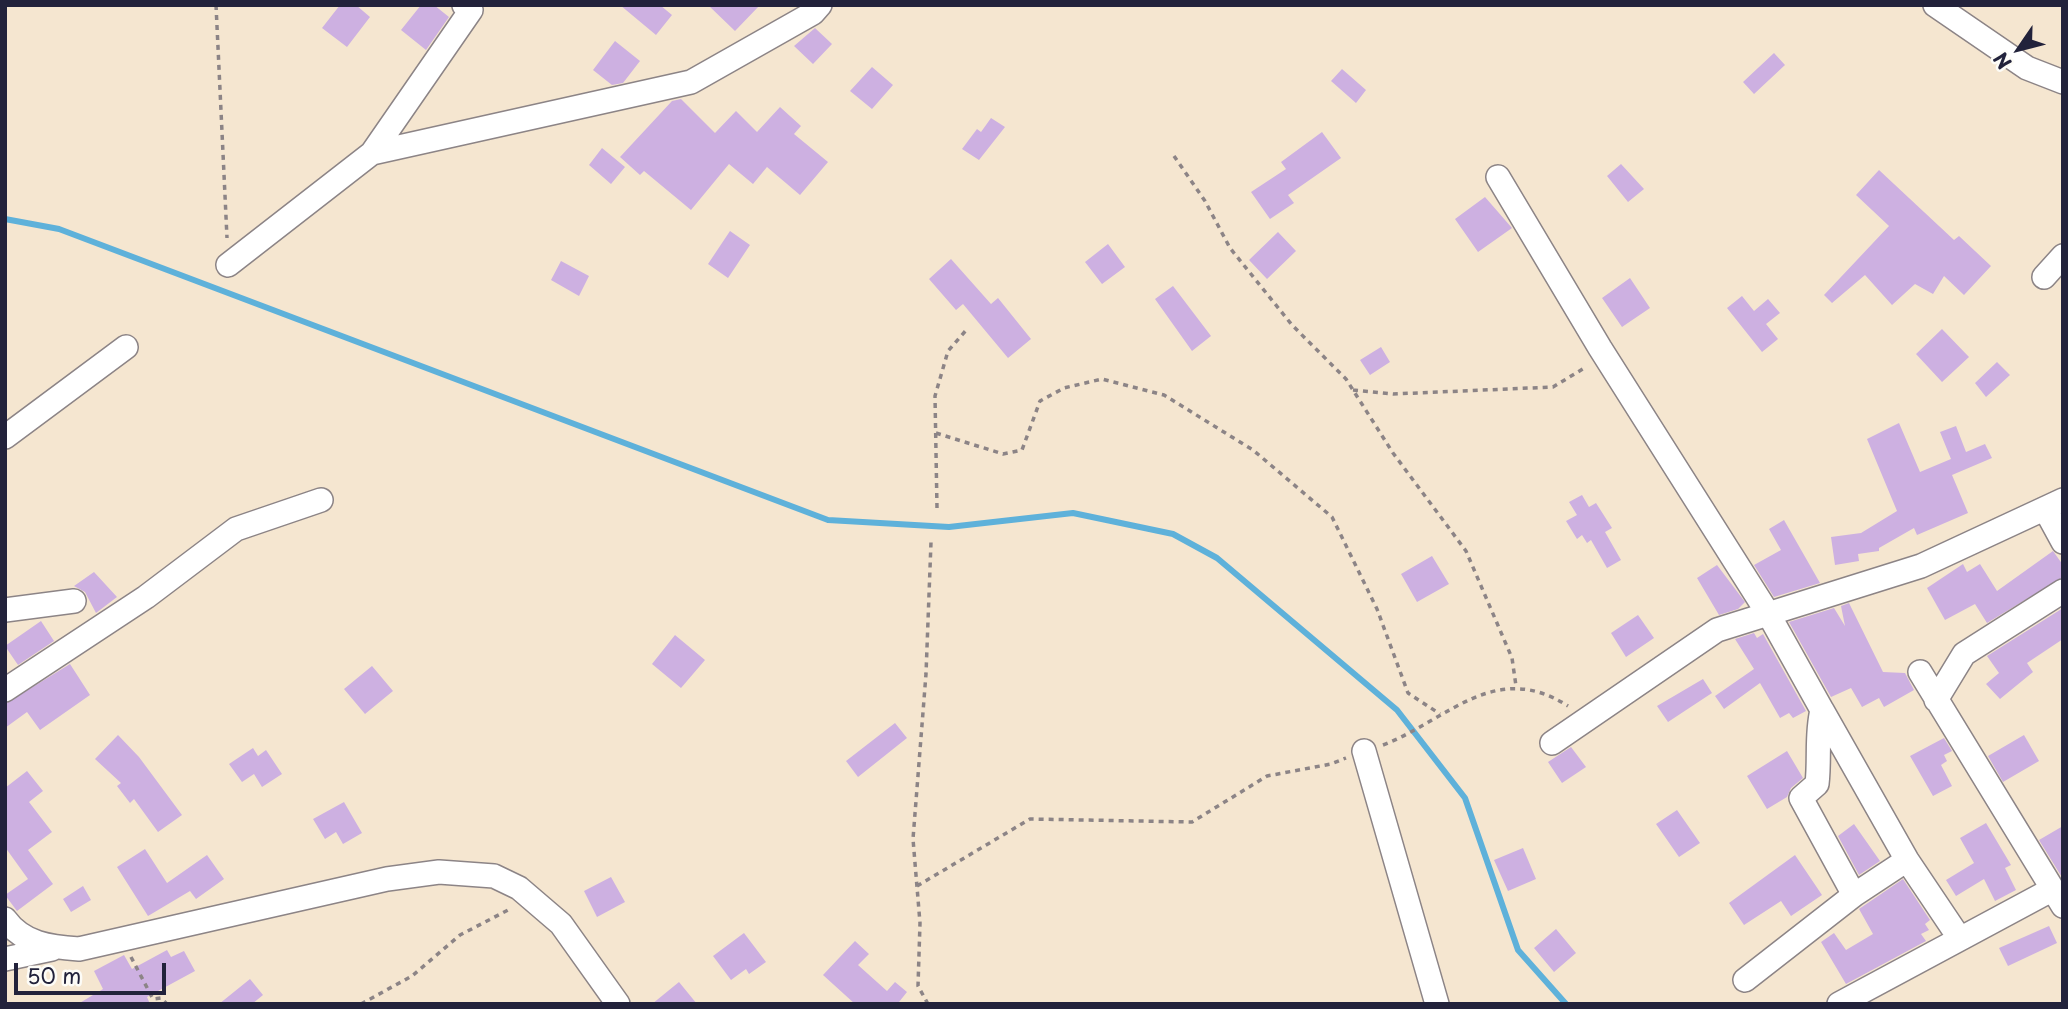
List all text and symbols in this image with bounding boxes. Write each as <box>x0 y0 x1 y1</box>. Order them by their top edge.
north arrow <box>1984 14 2054 84</box>
text: N <box>1986 47 2018 75</box>
scale bar <box>18 950 170 994</box>
text: 50 m <box>27 959 81 991</box>

